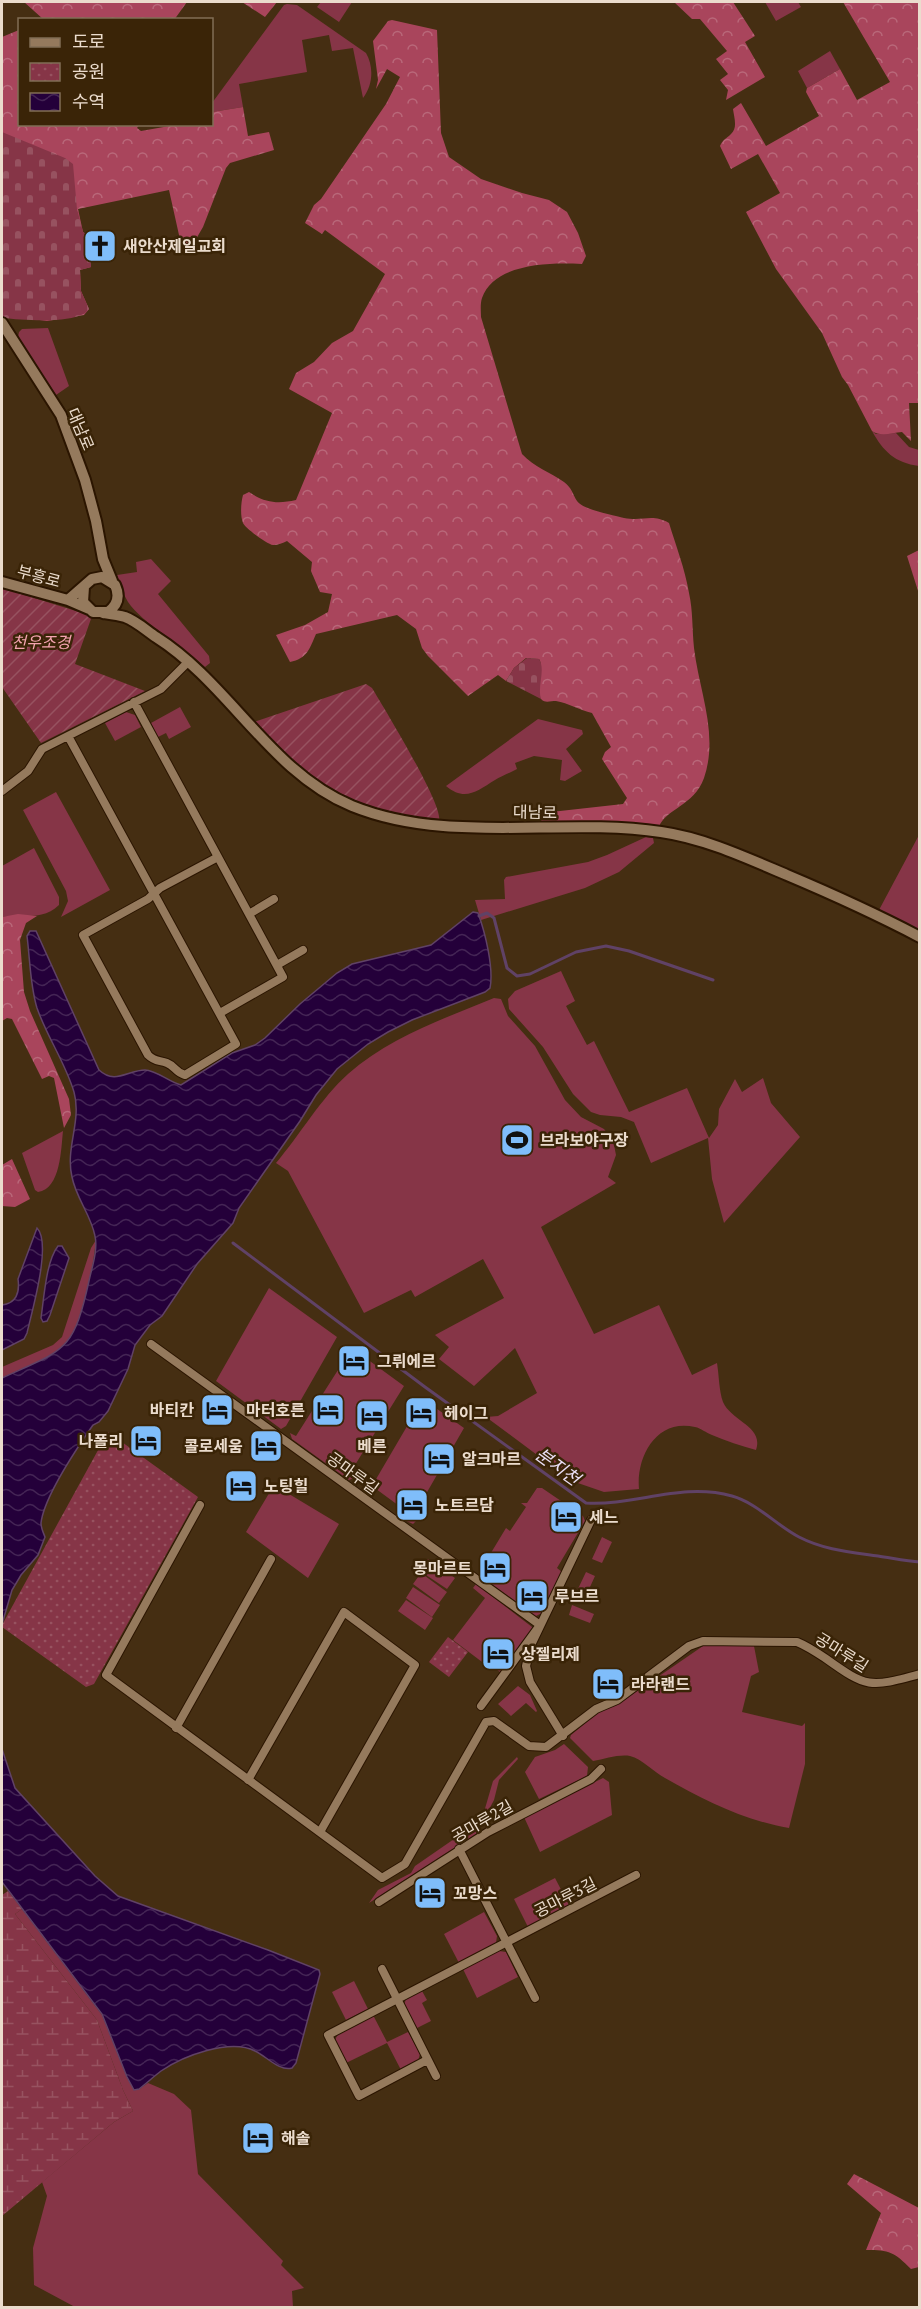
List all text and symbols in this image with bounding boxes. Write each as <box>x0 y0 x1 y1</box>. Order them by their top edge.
legend <box>18 18 213 126</box>
text: 도로 <box>72 29 105 53</box>
text: 공원 <box>72 59 105 83</box>
text: 수역 <box>72 89 105 113</box>
church icon: 새안산제일교회 <box>82 228 118 264</box>
place label: 새안산제일교회 <box>123 235 226 257</box>
street label: 대남로 <box>62 404 100 454</box>
street label: 부흥로 <box>15 560 63 592</box>
park label: 천우조경 <box>12 631 73 653</box>
street label: 대남로 <box>513 801 558 823</box>
sports icon: 브라보야구장 <box>499 1122 535 1158</box>
place label: 브라보야구장 <box>540 1129 629 1151</box>
hotel icon: 그뤼에르 <box>336 1343 372 1379</box>
place label: 그뤼에르 <box>377 1350 436 1372</box>
hotel icon: 바티칸 <box>199 1392 235 1428</box>
hotel icon: 마터호른 <box>310 1392 346 1428</box>
hotel icon: 헤이그 <box>403 1395 439 1431</box>
hotel icon: 베른 <box>354 1398 390 1434</box>
place label: 바티칸 <box>150 1399 194 1421</box>
place label: 마터호른 <box>246 1399 305 1421</box>
place label: 헤이그 <box>444 1402 488 1424</box>
hotel icon: 나폴리 <box>128 1423 164 1459</box>
hotel icon: 콜로세움 <box>248 1428 284 1464</box>
place label: 나폴리 <box>79 1430 123 1452</box>
place label: 콜로세움 <box>184 1435 243 1457</box>
place label: 베른 <box>357 1435 387 1457</box>
hotel icon: 알크마르 <box>421 1441 457 1477</box>
water label: 분지천 <box>531 1442 587 1492</box>
street label: 공마루길 <box>323 1447 383 1499</box>
place label: 알크마르 <box>462 1448 521 1470</box>
hotel icon: 노팅힐 <box>223 1468 259 1504</box>
place label: 노팅힐 <box>264 1475 308 1497</box>
hotel icon: 노트르담 <box>394 1487 430 1523</box>
place label: 노트르담 <box>435 1494 494 1516</box>
hotel icon: 세느 <box>548 1499 584 1535</box>
place label: 세느 <box>589 1506 619 1528</box>
hotel icon: 몽마르트 <box>477 1550 513 1586</box>
place label: 몽마르트 <box>413 1557 472 1579</box>
hotel icon: 루브르 <box>514 1578 550 1614</box>
place label: 루브르 <box>555 1585 599 1607</box>
street label: 공마루길 <box>811 1627 873 1677</box>
hotel icon: 상젤리제 <box>480 1636 516 1672</box>
place label: 상젤리제 <box>521 1643 580 1665</box>
hotel icon: 라라랜드 <box>590 1666 626 1702</box>
place label: 라라랜드 <box>631 1673 690 1695</box>
street label: 공마루2길 <box>447 1795 517 1847</box>
street label: 공마루3길 <box>530 1872 600 1922</box>
hotel icon: 꼬망스 <box>412 1875 448 1911</box>
place label: 꼬망스 <box>453 1882 497 1904</box>
hotel icon: 해솔 <box>240 2120 276 2156</box>
place label: 해솔 <box>281 2127 310 2149</box>

